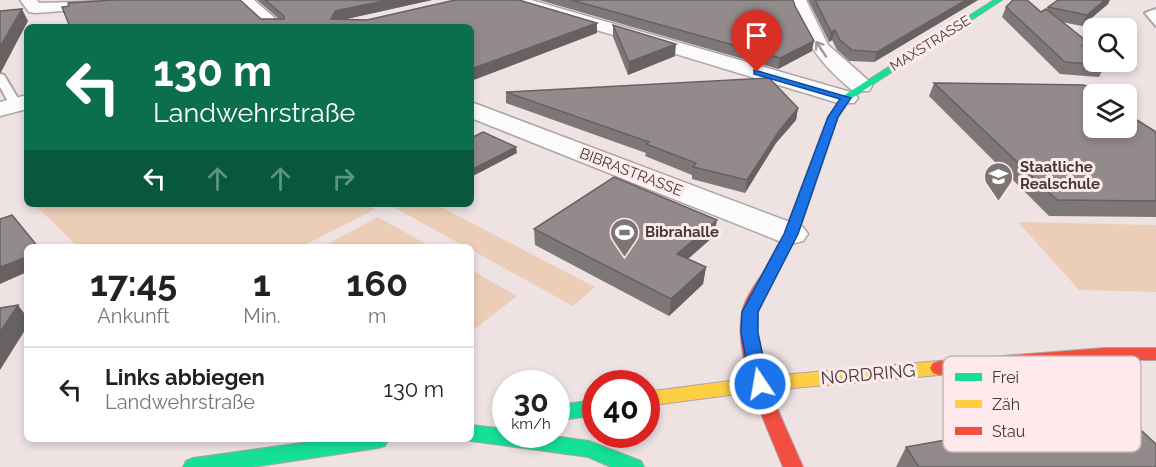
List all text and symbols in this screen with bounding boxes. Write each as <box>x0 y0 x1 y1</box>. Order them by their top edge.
pin <box>731 10 782 72</box>
street label: MAXSTRASSE <box>887 12 973 74</box>
map controls <box>1083 18 1137 138</box>
button: search <box>1083 18 1137 72</box>
icon: arrive <box>740 19 773 52</box>
one-way arrow <box>815 42 827 58</box>
text: 130 m <box>153 47 272 96</box>
icon: left <box>54 48 132 126</box>
button: layers <box>1083 84 1137 138</box>
text: Landwehrstraße <box>153 97 355 128</box>
street label: BIBRASTRASSE <box>577 144 685 200</box>
place label: Staatliche Realschule <box>1020 158 1100 193</box>
school or university icon: Staatliche Realschule <box>983 160 1015 202</box>
icon: left <box>138 162 171 195</box>
icon: ahead <box>201 162 234 195</box>
icon: ahead <box>264 162 297 195</box>
icon: right <box>327 162 360 195</box>
sports icon: Bibrahalle <box>608 216 640 258</box>
place label: Bibrahalle <box>645 223 719 241</box>
text: 17:45 <box>90 262 177 304</box>
text: 1 <box>253 262 271 304</box>
text: 160 <box>346 262 408 304</box>
text: Ankunft <box>97 304 170 328</box>
text: Min. <box>243 304 280 328</box>
text: m <box>368 304 386 328</box>
position arrow <box>728 352 792 416</box>
legend <box>943 356 1141 452</box>
street label: NORDRING <box>820 359 916 389</box>
text: Links abbiegen <box>105 364 265 390</box>
text: Frei <box>992 368 1019 387</box>
speed limit sign: 40 <box>582 370 660 448</box>
icon: left <box>54 373 87 406</box>
text: 130 m <box>384 376 444 402</box>
text: 30 <box>513 384 549 419</box>
text: Landwehrstraße <box>105 390 255 414</box>
text: Zäh <box>992 395 1020 414</box>
text: km/h <box>511 415 551 433</box>
text: Stau <box>992 422 1025 441</box>

